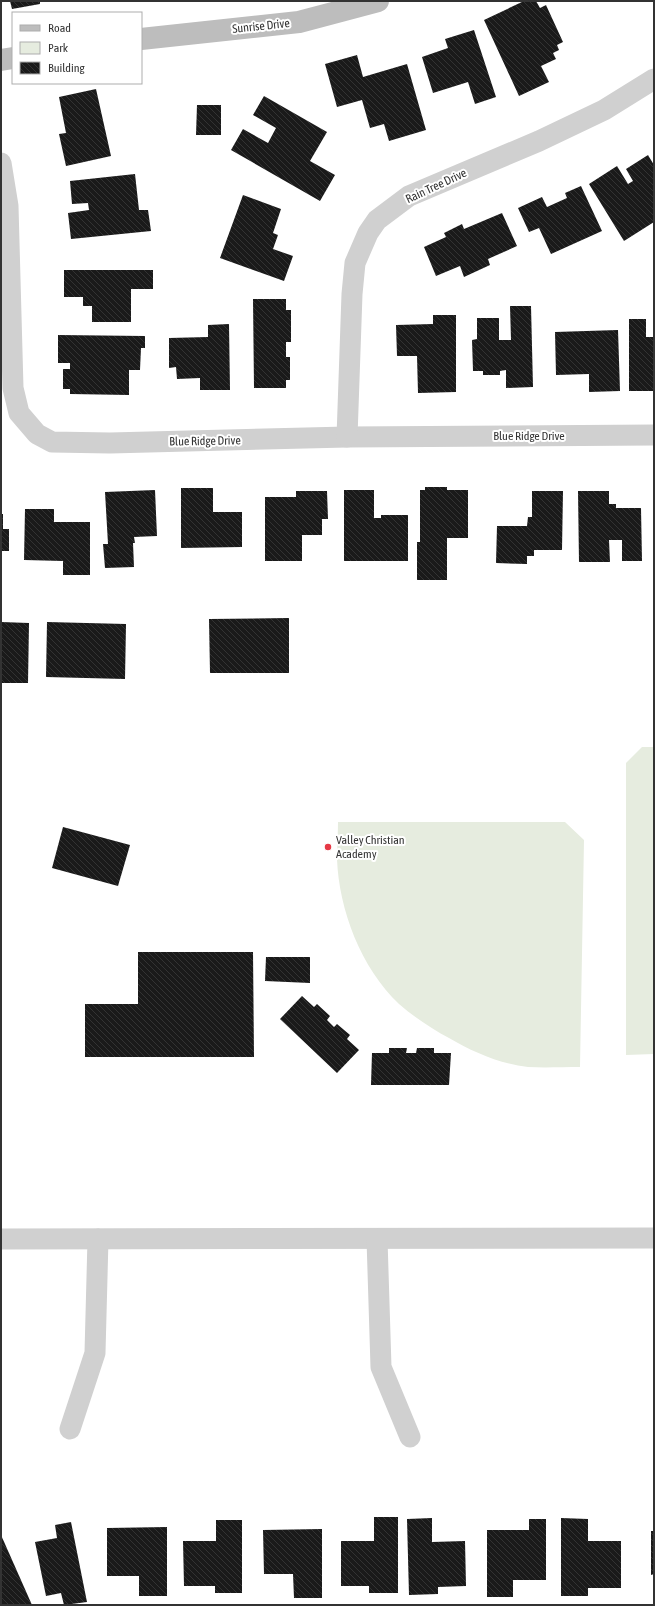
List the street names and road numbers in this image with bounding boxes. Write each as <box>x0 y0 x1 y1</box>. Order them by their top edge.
street label: Sunrise Drive <box>232 16 290 36</box>
street label: Rain Tree Drive <box>403 166 469 206</box>
street label: Blue Ridge Drive <box>493 429 565 443</box>
street label: Blue Ridge Drive <box>169 433 241 449</box>

